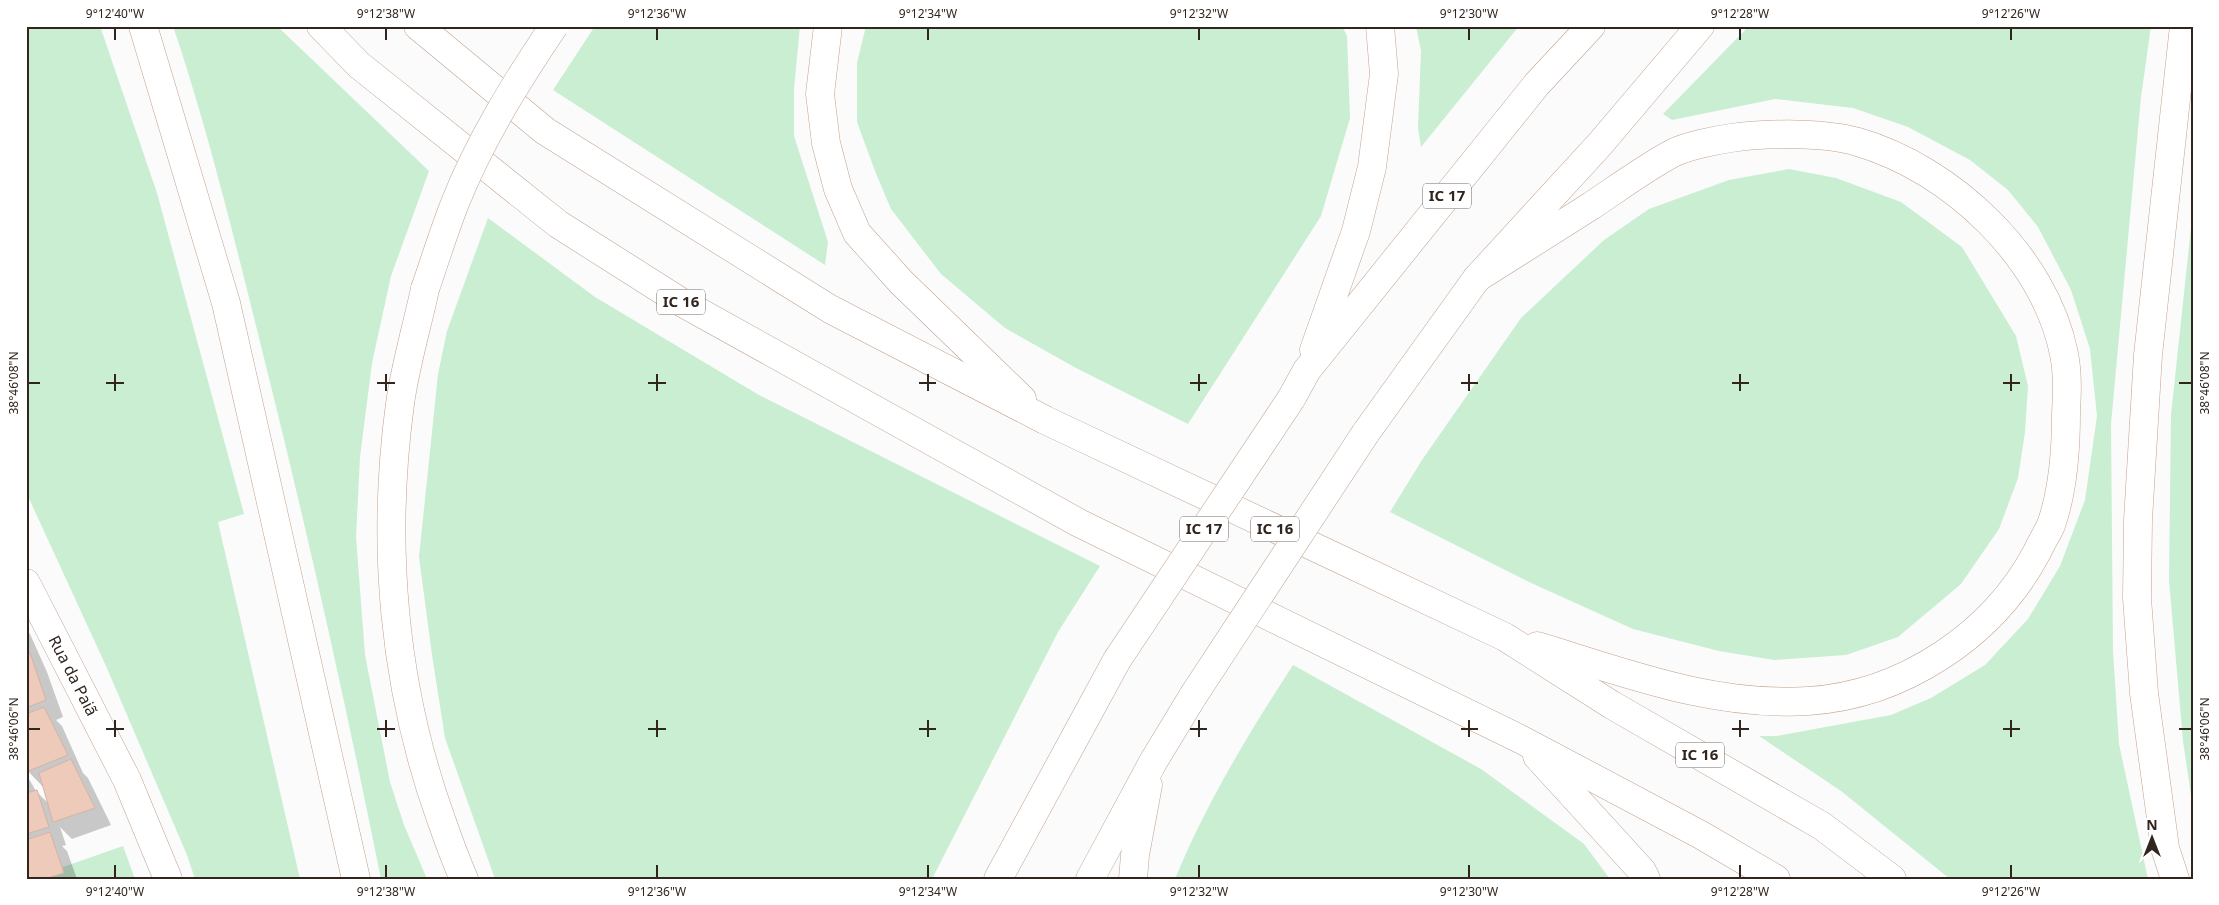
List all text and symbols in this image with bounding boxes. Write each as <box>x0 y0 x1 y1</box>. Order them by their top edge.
text: 9°12'40"W <box>86 5 144 22</box>
text: 9°12'38"W <box>357 5 415 22</box>
text: 9°12'36"W <box>628 5 686 22</box>
text: 9°12'34"W <box>899 5 957 22</box>
text: 9°12'32"W <box>1170 5 1228 22</box>
text: 9°12'30"W <box>1440 5 1498 22</box>
text: 9°12'28"W <box>1711 5 1769 22</box>
text: 9°12'26"W <box>1982 5 2040 22</box>
road number: IC 17 <box>1423 184 1471 208</box>
road number: IC 16 <box>657 290 705 314</box>
text: 38°46'08"N <box>5 351 22 415</box>
text: 38°46'08"N <box>2196 351 2213 415</box>
road number: IC 17 <box>1180 516 1228 542</box>
road number: IC 16 <box>1251 516 1299 542</box>
street label: Rua da Paiã <box>44 631 103 720</box>
text: 38°46'06"N <box>5 697 22 761</box>
text: 38°46'06"N <box>2196 697 2213 761</box>
road number: IC 16 <box>1676 742 1724 768</box>
north arrow <box>2126 812 2176 862</box>
text: N <box>2146 815 2158 834</box>
text: 9°12'40"W <box>86 883 144 900</box>
text: 9°12'38"W <box>357 883 415 900</box>
text: 9°12'36"W <box>628 883 686 900</box>
text: 9°12'34"W <box>899 883 957 900</box>
text: 9°12'32"W <box>1170 883 1228 900</box>
text: 9°12'30"W <box>1440 883 1498 900</box>
text: 9°12'28"W <box>1711 883 1769 900</box>
text: 9°12'26"W <box>1982 883 2040 900</box>

